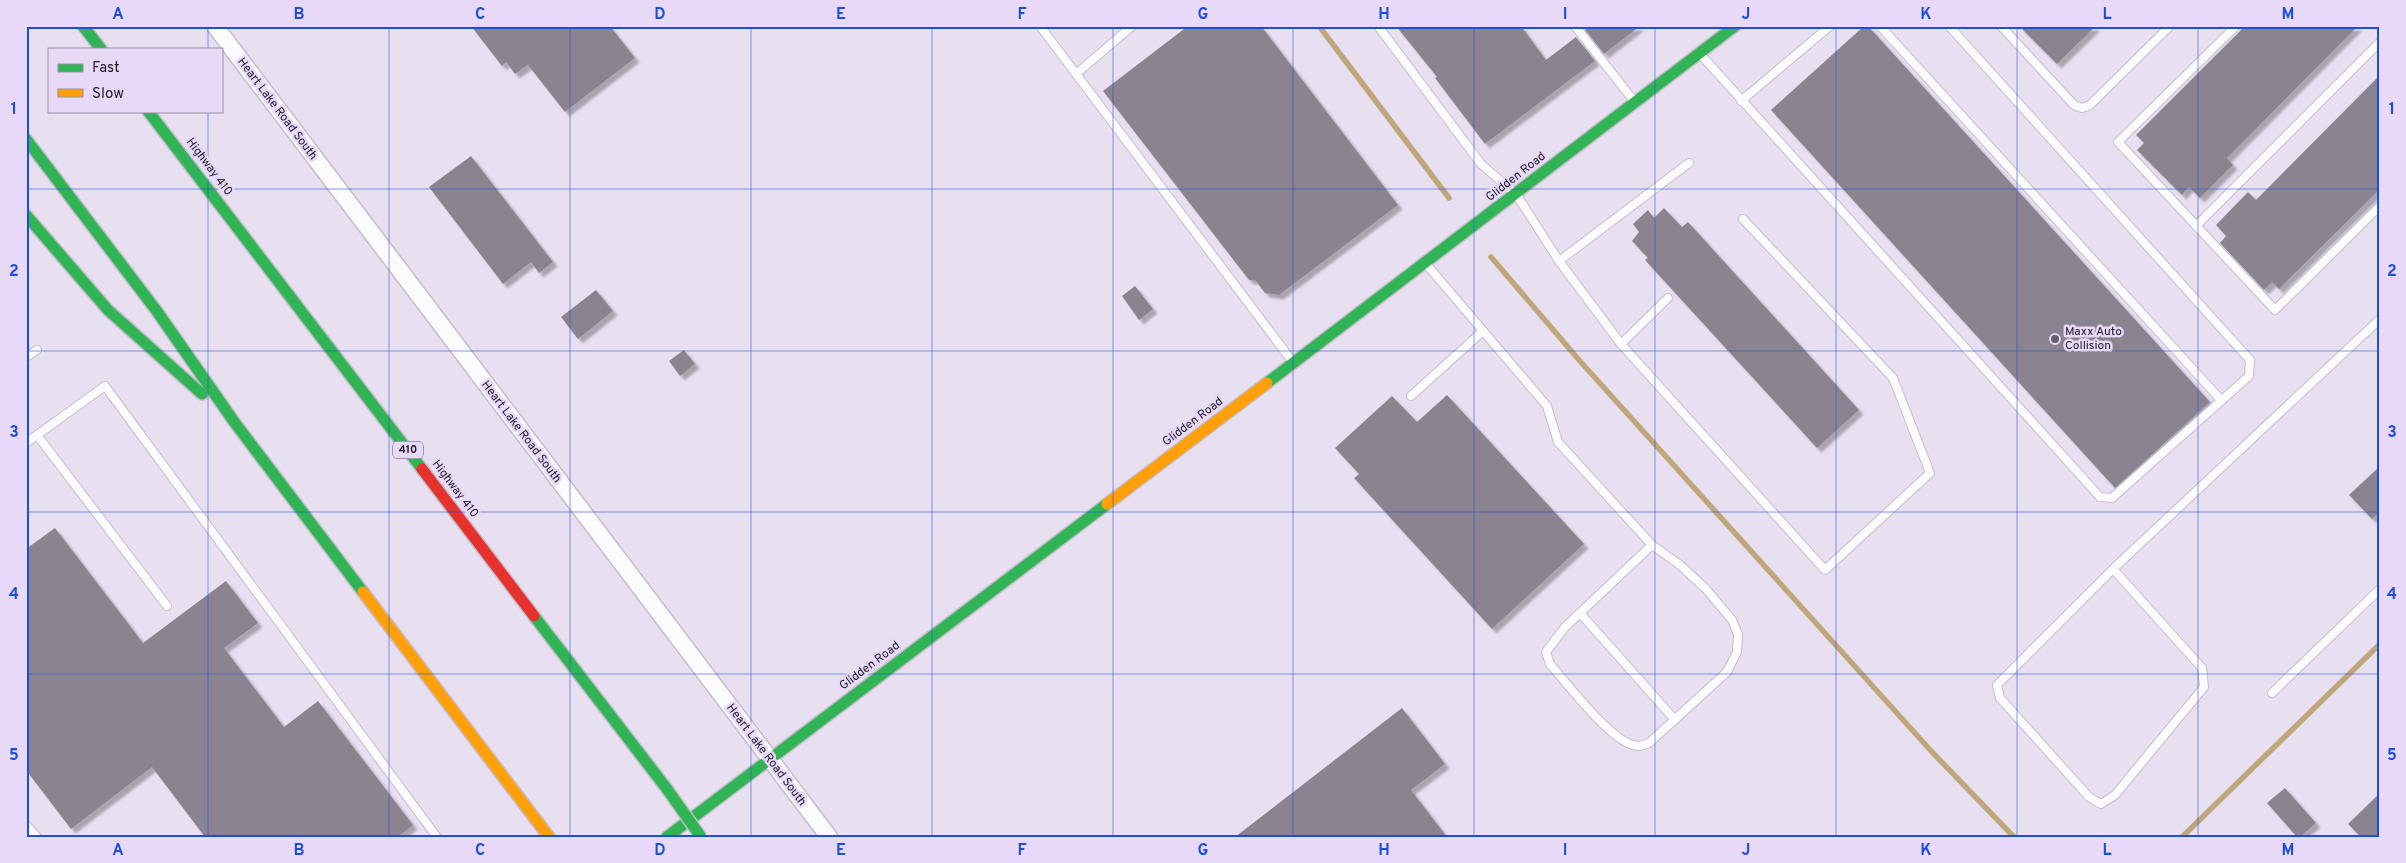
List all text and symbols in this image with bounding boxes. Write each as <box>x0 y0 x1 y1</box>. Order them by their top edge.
text: A <box>112 5 124 25</box>
text: B <box>293 5 305 25</box>
text: C <box>475 5 485 25</box>
text: D <box>654 5 666 25</box>
text: E <box>836 5 846 25</box>
text: F <box>1017 5 1027 25</box>
text: G <box>1198 5 1208 25</box>
text: H <box>1378 5 1390 25</box>
text: I <box>1563 5 1567 25</box>
text: J <box>1742 5 1750 25</box>
text: K <box>1920 5 1932 25</box>
text: L <box>2102 5 2112 25</box>
text: M <box>2282 5 2294 25</box>
legend <box>48 48 222 112</box>
street label: Heart Lake Road South <box>233 55 321 163</box>
text: Fast <box>92 59 120 78</box>
text: Slow <box>92 85 124 104</box>
text: 1 <box>11 100 17 120</box>
text: 1 <box>2389 100 2395 120</box>
street label: Highway 410 <box>182 135 236 199</box>
street label: Glidden Road <box>1483 149 1549 205</box>
text: 2 <box>9 262 19 282</box>
text: 2 <box>2387 262 2397 282</box>
place label: Maxx Auto Collision <box>2065 324 2122 354</box>
marker: Maxx Auto Collision <box>2049 333 2061 345</box>
street label: Heart Lake Road South <box>477 378 565 486</box>
street label: Glidden Road <box>1159 394 1227 450</box>
text: 3 <box>9 423 19 443</box>
text: 3 <box>2387 423 2397 443</box>
road number: 410 <box>393 442 423 458</box>
street label: Highway 410 <box>428 457 482 521</box>
text: 4 <box>9 585 19 605</box>
text: 4 <box>2387 585 2397 605</box>
street label: Glidden Road <box>836 638 904 694</box>
street label: Heart Lake Road South <box>722 701 810 809</box>
text: 5 <box>9 746 19 766</box>
text: 5 <box>2387 746 2397 766</box>
text: A <box>112 841 124 861</box>
text: B <box>293 841 305 861</box>
text: C <box>475 841 485 861</box>
text: D <box>654 841 666 861</box>
text: E <box>836 841 846 861</box>
text: F <box>1017 841 1027 861</box>
text: G <box>1198 841 1208 861</box>
text: H <box>1378 841 1390 861</box>
text: I <box>1563 841 1567 861</box>
text: J <box>1742 841 1750 861</box>
text: K <box>1920 841 1932 861</box>
text: L <box>2102 841 2112 861</box>
text: M <box>2282 841 2294 861</box>

